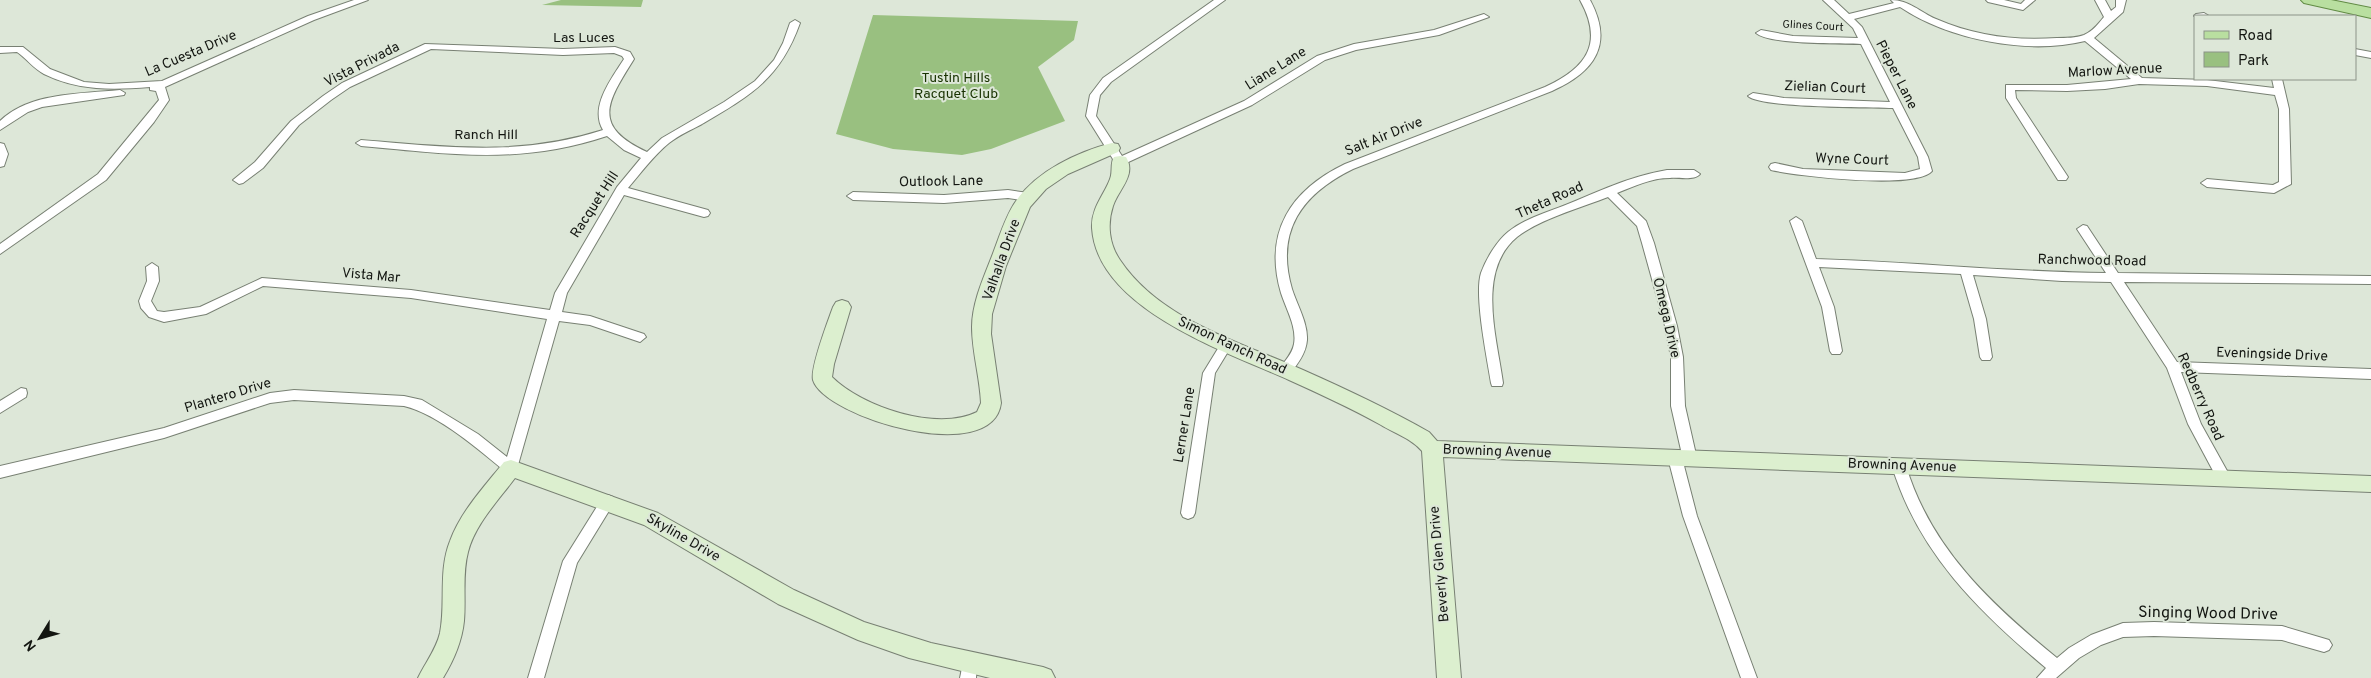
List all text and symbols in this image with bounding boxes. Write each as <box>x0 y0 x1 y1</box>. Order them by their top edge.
legend <box>2194 15 2356 80</box>
street label: Glines Court <box>1782 17 1844 35</box>
street label: La Cuesta Drive <box>143 27 239 81</box>
text: Road <box>2238 27 2273 46</box>
street label: Las Luces <box>553 30 615 47</box>
street label: Pieper Lane <box>1871 37 1921 113</box>
street label: Vista Privada <box>321 39 403 91</box>
street label: Liane Lane <box>1242 44 1310 94</box>
text: Park <box>2238 52 2269 71</box>
street label: Marlow Avenue <box>2067 60 2163 82</box>
park label: Tustin Hills Racquet Club <box>914 70 998 103</box>
street label: Zielian Court <box>1784 78 1866 98</box>
street label: Salt Air Drive <box>1343 114 1425 160</box>
street label: Ranch Hill <box>454 127 518 144</box>
street label: Wyne Court <box>1815 150 1889 170</box>
street label: Racquet Hill <box>567 168 623 242</box>
street label: Outlook Lane <box>899 173 983 191</box>
street label: Theta Road <box>1514 179 1586 223</box>
street label: Valhalla Drive <box>979 217 1025 303</box>
street label: Ranchwood Road <box>2037 252 2147 270</box>
street label: Vista Mar <box>341 265 402 287</box>
street label: Omega Drive <box>1649 276 1683 360</box>
street label: Simon Ranch Road <box>1175 313 1289 379</box>
street label: Eveningside Drive <box>2216 345 2328 365</box>
street label: Redberry Road <box>2173 350 2227 444</box>
street label: Plantero Drive <box>183 375 273 417</box>
street label: Lerner Lane <box>1171 386 1199 464</box>
street label: Browning Avenue <box>1442 442 1552 462</box>
street label: Browning Avenue <box>1847 456 1957 476</box>
street label: Beverly Glen Drive <box>1426 505 1454 623</box>
street label: Skyline Drive <box>643 510 723 566</box>
street label: Singing Wood Drive <box>2138 603 2278 625</box>
north arrow <box>15 613 65 663</box>
text: N <box>21 636 41 654</box>

